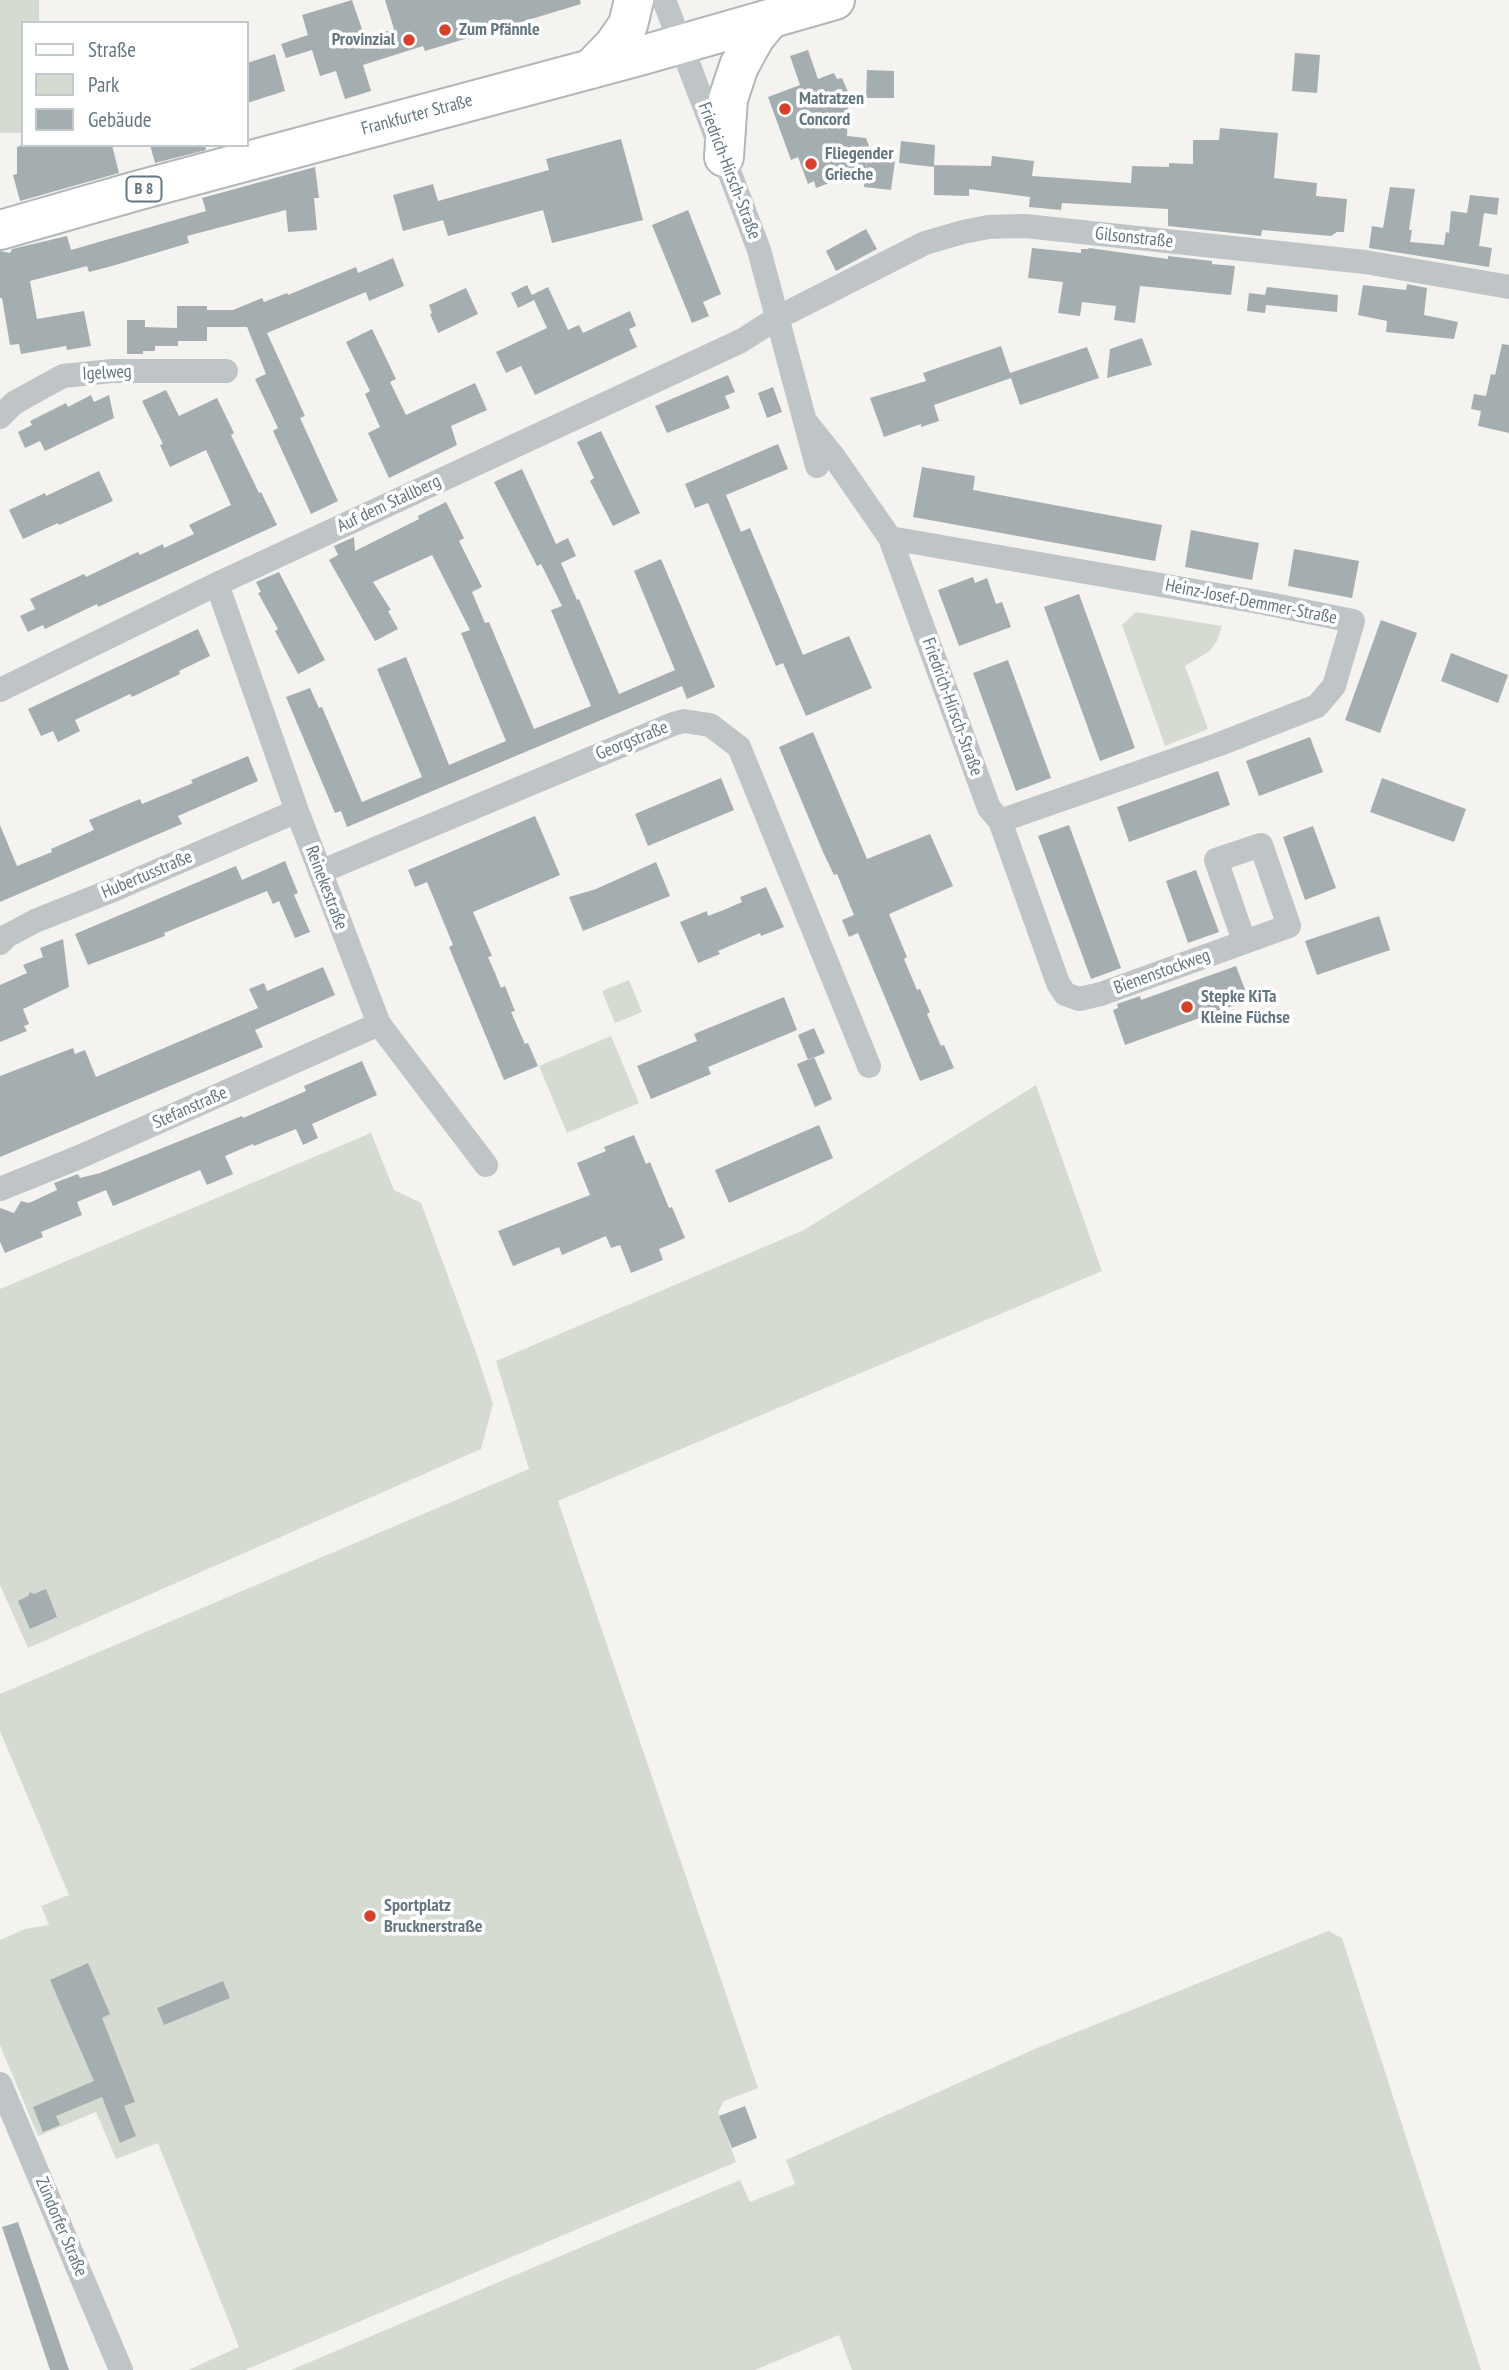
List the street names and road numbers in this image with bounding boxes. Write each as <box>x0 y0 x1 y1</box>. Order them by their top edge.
street label: Frankfurter Straße <box>359 90 475 140</box>
street label: Friedrich-Hirsch-Straße <box>693 99 765 243</box>
road number: B 8 <box>127 176 162 202</box>
street label: Gilsonstraße <box>1094 223 1174 253</box>
street label: Igelweg <box>82 361 132 385</box>
street label: Auf dem Stallberg <box>334 471 444 537</box>
street label: Heinz-Josef-Demmer-Straße <box>1163 575 1339 629</box>
street label: Friedrich-Hirsch-Straße <box>917 635 987 779</box>
street label: Georgstraße <box>593 717 671 765</box>
street label: Reinekestraße <box>300 843 352 933</box>
street label: Hubertusstraße <box>98 846 196 904</box>
street label: Bienenstockweg <box>1111 945 1213 999</box>
street label: Stefanstraße <box>149 1082 231 1134</box>
street label: Zündorfer Straße <box>30 2174 92 2280</box>

